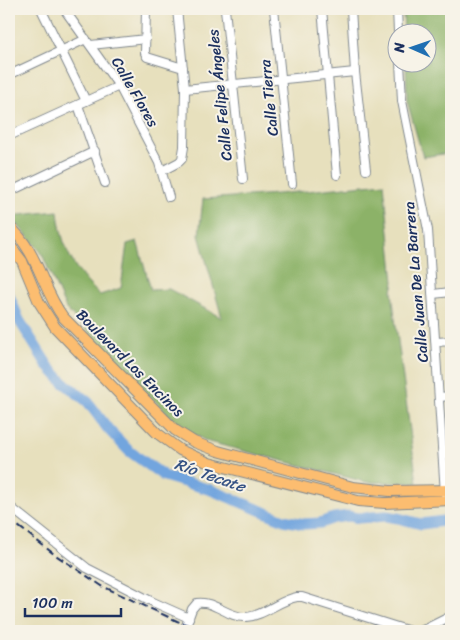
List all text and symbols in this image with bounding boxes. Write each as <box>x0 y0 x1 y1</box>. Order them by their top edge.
north arrow <box>388 22 438 72</box>
street label: Calle Felipe Ángeles <box>200 28 240 162</box>
text: N <box>387 42 412 54</box>
street label: Calle Flores <box>104 52 166 132</box>
street label: Calle Tierra <box>252 58 286 138</box>
street label: Calle Juan De La Barrera <box>396 200 436 364</box>
street label: Boulevard Los Encinos <box>70 303 191 424</box>
water label: Río Tecate <box>171 449 251 501</box>
scale bar <box>25 585 121 617</box>
text: 100 m <box>32 590 73 616</box>

